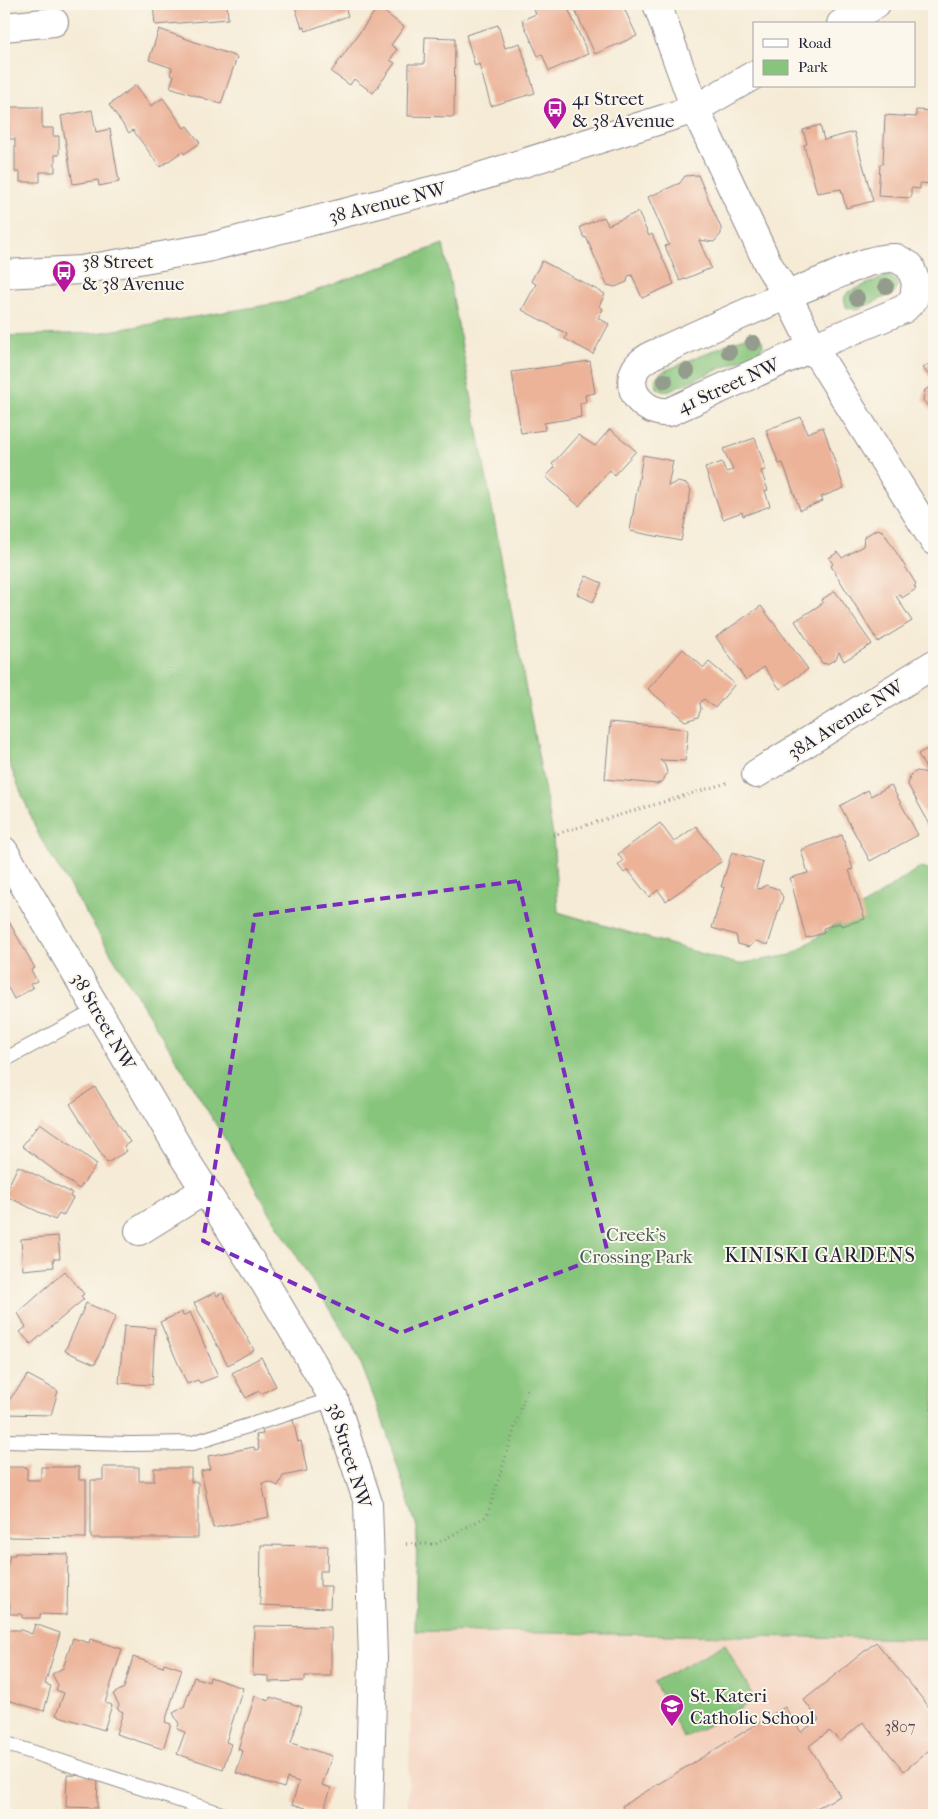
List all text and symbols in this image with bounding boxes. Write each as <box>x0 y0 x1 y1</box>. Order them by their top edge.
legend <box>753 22 916 88</box>
text: Road <box>798 34 832 52</box>
text: Park <box>798 58 828 76</box>
place label: 41 Street & 38 Avenue <box>572 88 674 132</box>
bus stop icon: 41 Street & 38 Avenue <box>542 96 568 130</box>
street label: 38 Avenue NW <box>326 177 449 228</box>
place label: 38 Street & 38 Avenue <box>82 251 184 295</box>
bus stop icon: 38 Street & 38 Avenue <box>51 259 77 293</box>
street label: 41 Street NW <box>674 353 784 418</box>
street label: 38A Avenue NW <box>784 675 909 764</box>
street label: 38 Street NW <box>66 969 141 1075</box>
park label: Creek's Crossing Park <box>580 1224 693 1268</box>
district label: KINISKI GARDENS <box>724 1244 916 1267</box>
street label: 38 Street NW <box>323 1400 376 1512</box>
place label: St. Kateri Catholic School <box>690 1685 815 1729</box>
school or university icon: St. Kateri Catholic School <box>659 1693 685 1727</box>
house number: 3807 <box>884 1717 916 1736</box>

